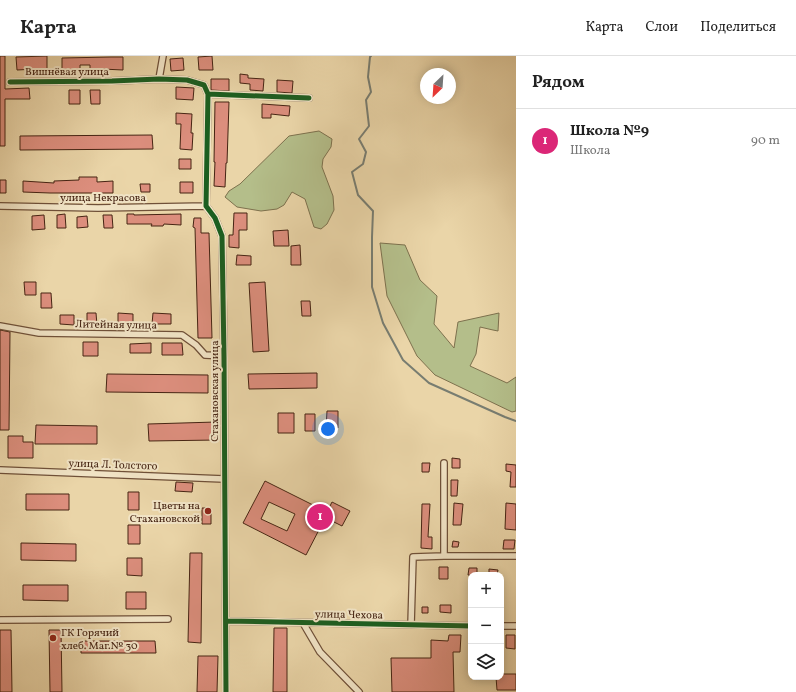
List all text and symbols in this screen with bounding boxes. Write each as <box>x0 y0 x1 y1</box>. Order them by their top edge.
text: Карта <box>20 15 77 41</box>
text: Карта <box>585 18 623 37</box>
text: Слои <box>645 18 678 37</box>
text: Поделиться <box>700 18 776 37</box>
street label: Вишнёвая улица <box>25 65 109 80</box>
north arrow <box>420 68 456 104</box>
text: Рядом <box>532 71 585 94</box>
text: Школа №9 <box>570 121 649 142</box>
text: 1 <box>542 132 548 150</box>
text: 90 m <box>751 132 780 150</box>
text: Школа <box>570 142 610 160</box>
street label: улица Некрасова <box>60 191 146 206</box>
street label: Литейная улица <box>75 317 158 334</box>
street label: Стахановская улица <box>208 340 223 442</box>
your location <box>318 419 338 439</box>
street label: улица Л. Толстого <box>68 456 158 475</box>
place label: Цветы на Стахановской <box>130 499 201 527</box>
pin: 1 <box>307 502 333 532</box>
marker: Цветы на Стахановской <box>203 506 213 516</box>
map controls <box>468 572 504 680</box>
button: + <box>468 572 504 608</box>
street label: улица Чехова <box>315 607 384 624</box>
button: − <box>468 608 504 644</box>
place label: ГК Горячий хлеб. Маг.№ 30 <box>61 626 138 654</box>
marker: ГК Горячий хлеб. Маг.№ 30 <box>48 633 58 643</box>
button: layers <box>468 644 504 680</box>

